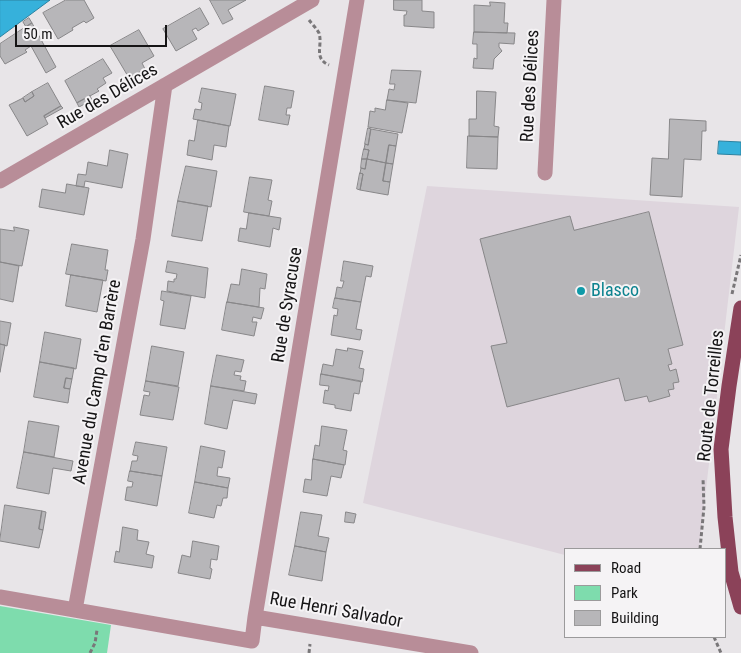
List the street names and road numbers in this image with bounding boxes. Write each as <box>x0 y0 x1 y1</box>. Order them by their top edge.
street label: Rue des Délices <box>517 29 545 143</box>
street label: Rue des Délices <box>54 60 162 134</box>
street label: Rue de Syracuse <box>268 246 308 364</box>
street label: Avenue du Camp d'en Barrère <box>69 278 127 486</box>
street label: Route de Torreilles <box>694 329 730 463</box>
street label: Rue Henri Salvador <box>268 589 404 633</box>

